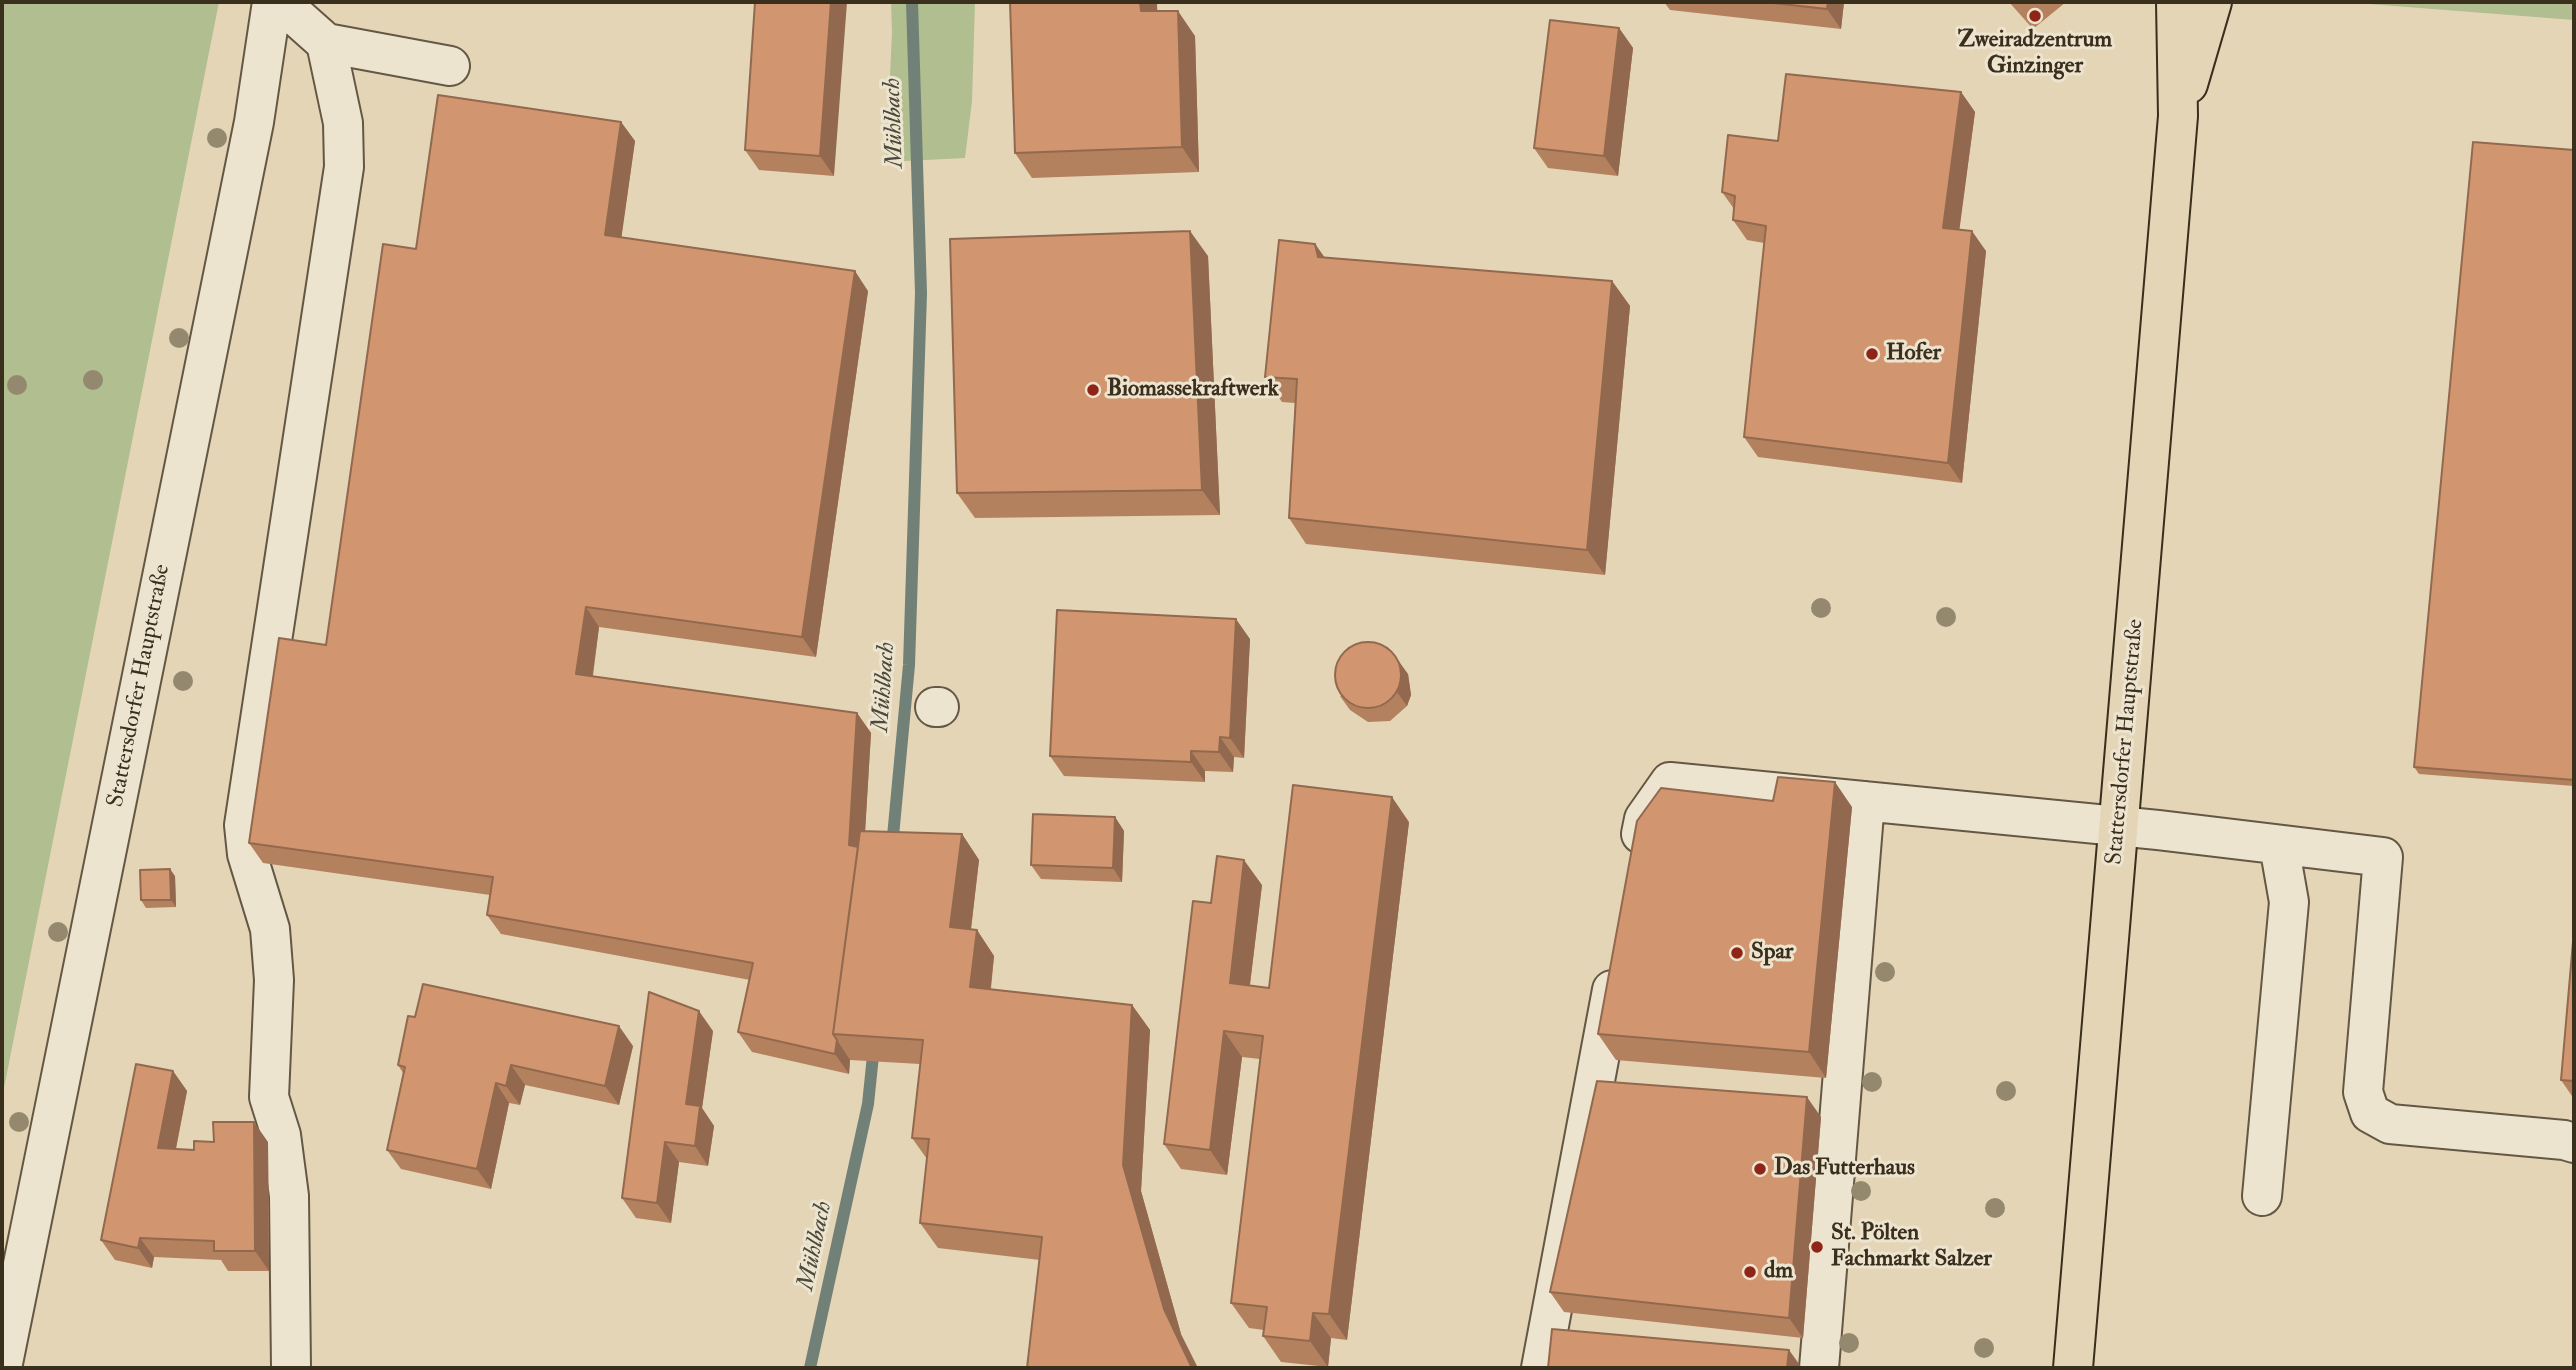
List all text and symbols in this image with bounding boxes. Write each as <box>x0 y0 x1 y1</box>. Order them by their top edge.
marker: Zweiradzentrum Ginzinger <box>2027 8 2043 24</box>
place label: Zweiradzentrum Ginzinger <box>1958 27 2112 81</box>
water label: Mühlbach <box>879 77 911 169</box>
place label: Hofer <box>1886 340 1941 368</box>
marker: Hofer <box>1864 346 1880 362</box>
place label: Biomassekraftwerk <box>1107 376 1279 404</box>
marker: Biomassekraftwerk <box>1085 382 1101 398</box>
street label: Stattersdorfer Hauptstraße <box>103 562 177 810</box>
street label: Stattersdorfer Hauptstraße <box>2102 618 2150 866</box>
water label: Mühlbach <box>867 641 903 733</box>
place label: Spar <box>1751 939 1793 967</box>
marker: Spar <box>1729 945 1745 961</box>
place label: Das Futterhaus <box>1774 1155 1915 1183</box>
marker: Das Futterhaus <box>1752 1161 1768 1177</box>
water label: Mühlbach <box>793 1199 839 1293</box>
place label: St. Pölten Fachmarkt Salzer <box>1831 1220 1992 1274</box>
marker: St. Pölten Fachmarkt Salzer <box>1809 1239 1825 1255</box>
place label: dm <box>1764 1258 1793 1286</box>
marker: dm <box>1742 1264 1758 1280</box>

